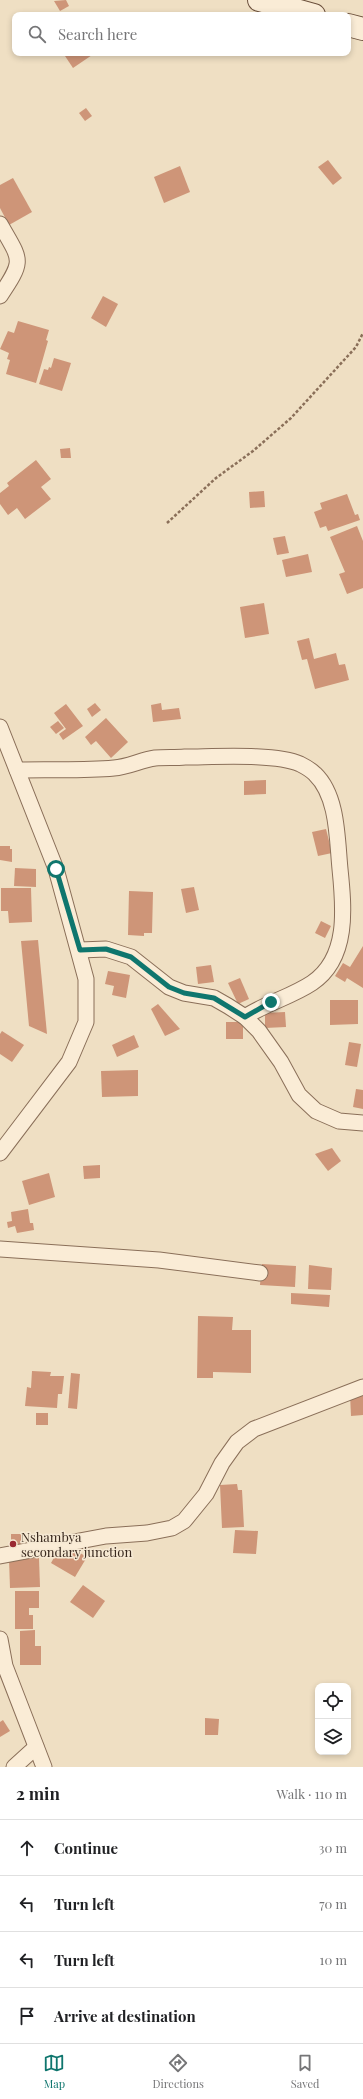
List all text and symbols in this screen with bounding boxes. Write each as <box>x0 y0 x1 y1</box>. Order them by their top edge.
search box <box>12 12 351 56</box>
icon: search <box>26 23 48 45</box>
text: Search here <box>58 24 137 44</box>
route start <box>47 860 65 878</box>
route end <box>262 993 280 1011</box>
place label: Nshambya secondary junction <box>21 1528 132 1560</box>
marker: Nshambya secondary junction <box>8 1539 18 1549</box>
map controls <box>315 1683 351 1755</box>
button: locate <box>315 1683 351 1719</box>
button: layers <box>315 1719 351 1755</box>
text: 2 min <box>16 1782 60 1804</box>
text: Walk · 110 m <box>277 1785 347 1802</box>
icon: ahead <box>16 1837 38 1859</box>
text: Continue <box>54 1838 118 1858</box>
text: 30 m <box>319 1839 347 1856</box>
icon: left <box>16 1893 38 1915</box>
text: Turn left <box>54 1894 115 1914</box>
text: 70 m <box>319 1895 347 1912</box>
icon: left <box>16 1949 38 1971</box>
text: Turn left <box>54 1950 115 1970</box>
text: 10 m <box>320 1951 347 1968</box>
icon: arrive <box>16 2005 38 2027</box>
text: Arrive at destination <box>54 2006 196 2026</box>
tab: Map <box>43 2052 65 2091</box>
tab: Directions <box>152 2052 204 2091</box>
tab: Saved <box>291 2052 319 2091</box>

